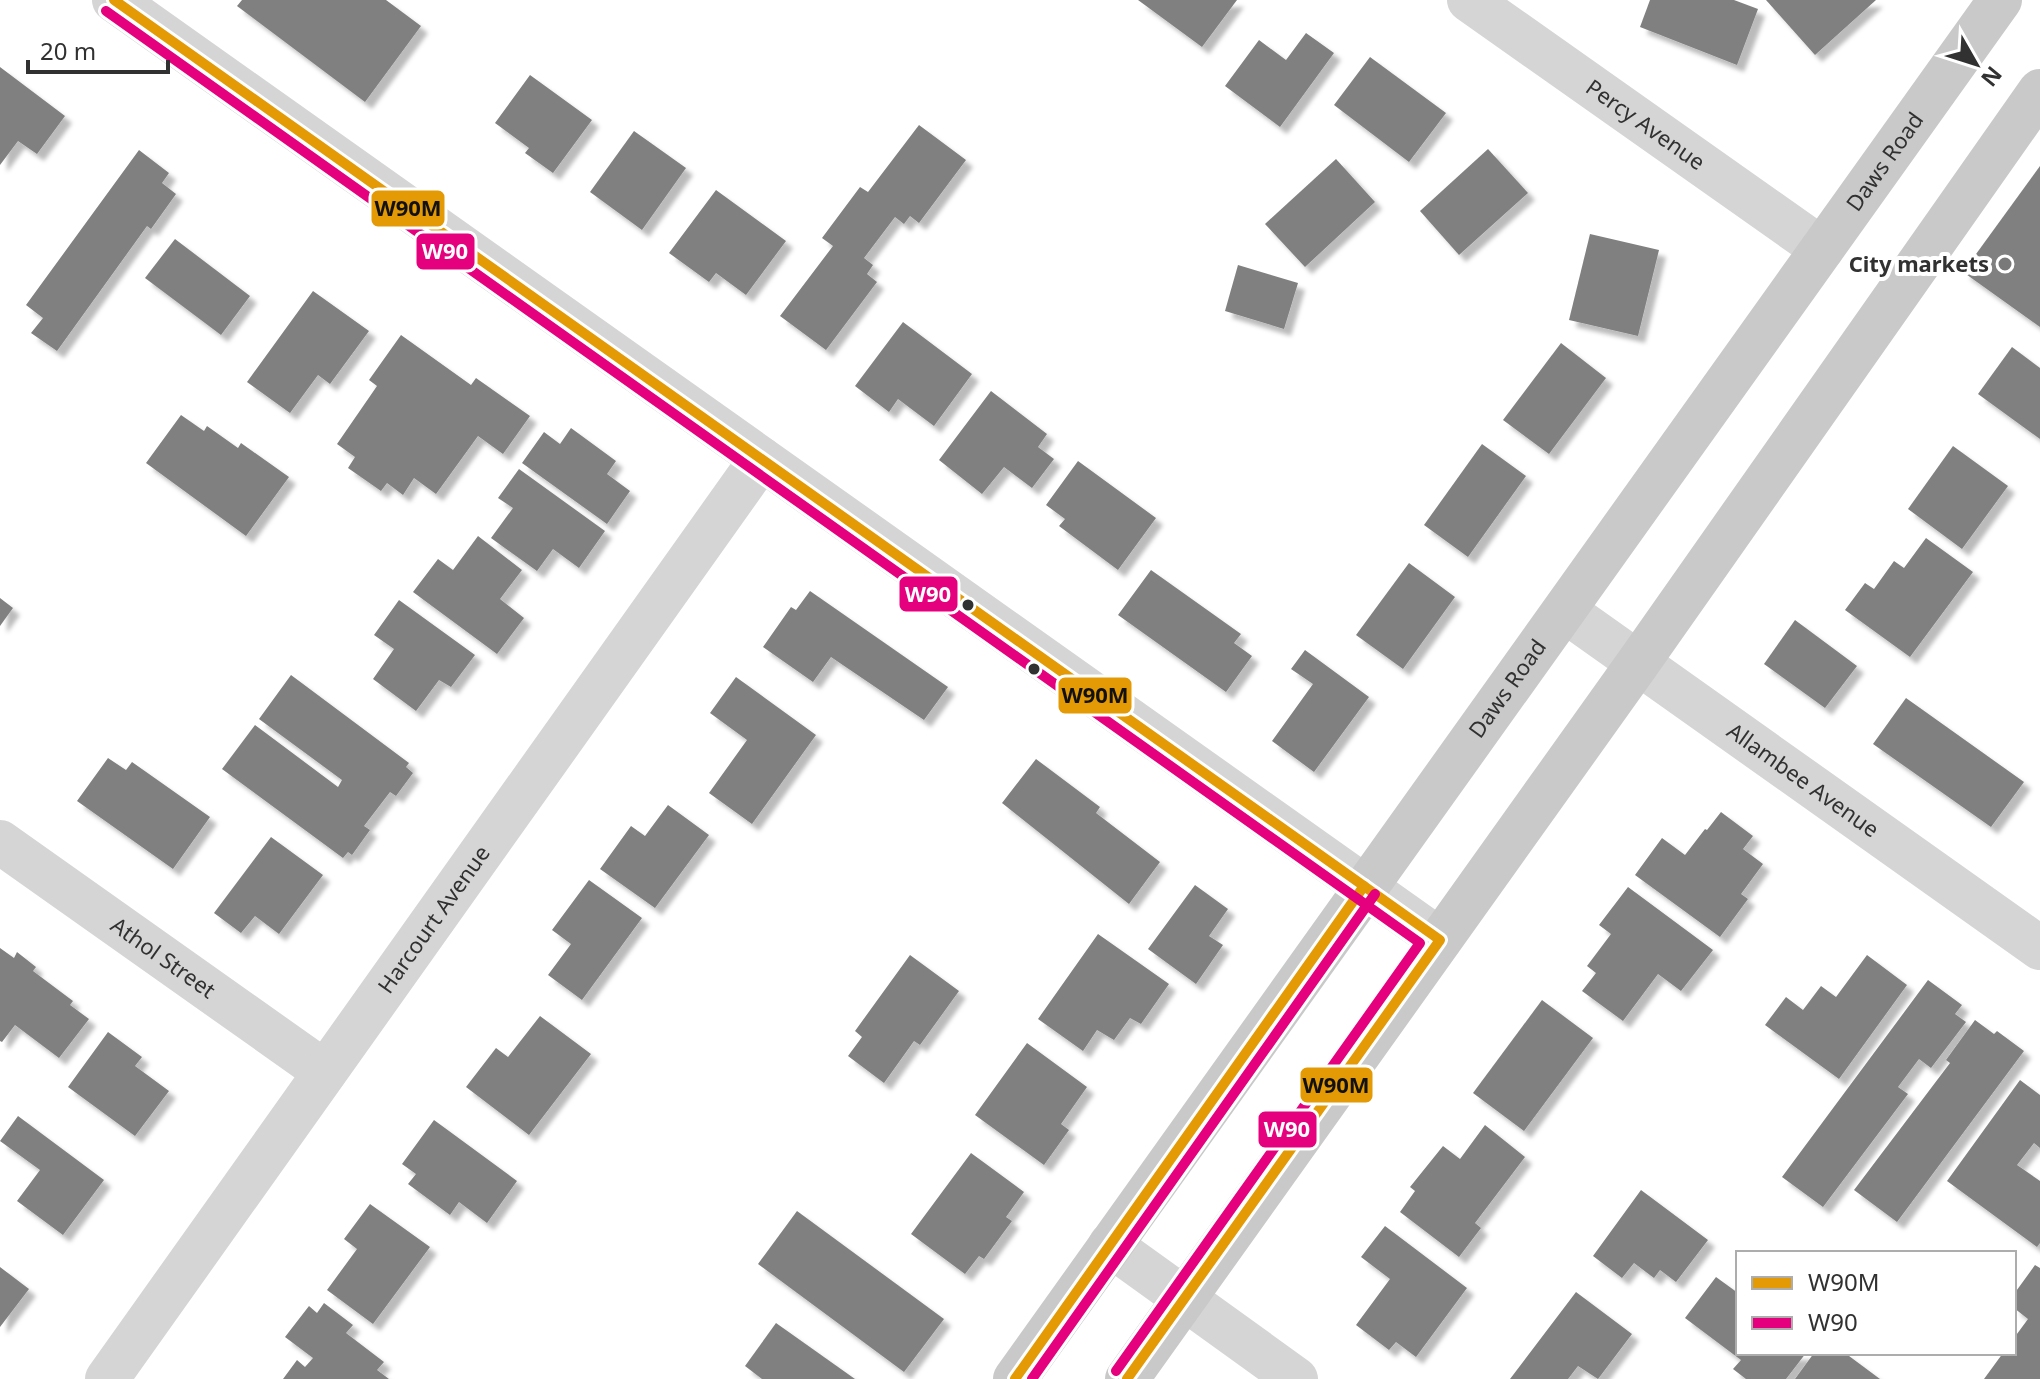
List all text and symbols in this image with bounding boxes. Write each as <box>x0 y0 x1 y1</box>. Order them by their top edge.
scale bar <box>28 24 168 74</box>
north arrow <box>1936 24 2016 104</box>
text: 20 m <box>40 34 96 67</box>
text: N <box>1975 61 2010 94</box>
street label: Percy Avenue <box>1581 71 1712 176</box>
street label: Daws Road <box>1838 106 1929 217</box>
line badge: W90M <box>370 189 446 228</box>
text: W90M <box>374 192 442 222</box>
line badge: W90 <box>415 232 476 271</box>
text: W90 <box>422 235 468 265</box>
place label: City markets <box>1849 248 1989 278</box>
marker: City markets <box>1996 255 2014 273</box>
line badge: W90 <box>898 575 959 613</box>
text: W90 <box>905 578 951 608</box>
unlabelled marker <box>960 597 976 613</box>
street label: Daws Road <box>1461 632 1552 743</box>
unlabelled marker <box>1026 661 1042 677</box>
line badge: W90M <box>1057 676 1133 715</box>
text: W90M <box>1061 679 1129 709</box>
street label: Allambee Avenue <box>1722 715 1886 843</box>
street label: Harcourt Avenue <box>370 839 496 999</box>
street label: Athol Street <box>105 909 222 1004</box>
line badge: W90M <box>1299 1066 1374 1104</box>
text: W90M <box>1302 1069 1370 1099</box>
line badge: W90 <box>1257 1110 1318 1149</box>
text: W90 <box>1264 1113 1310 1143</box>
legend <box>1736 1251 2016 1355</box>
text: W90M <box>1808 1265 1880 1298</box>
text: W90 <box>1808 1305 1858 1338</box>

